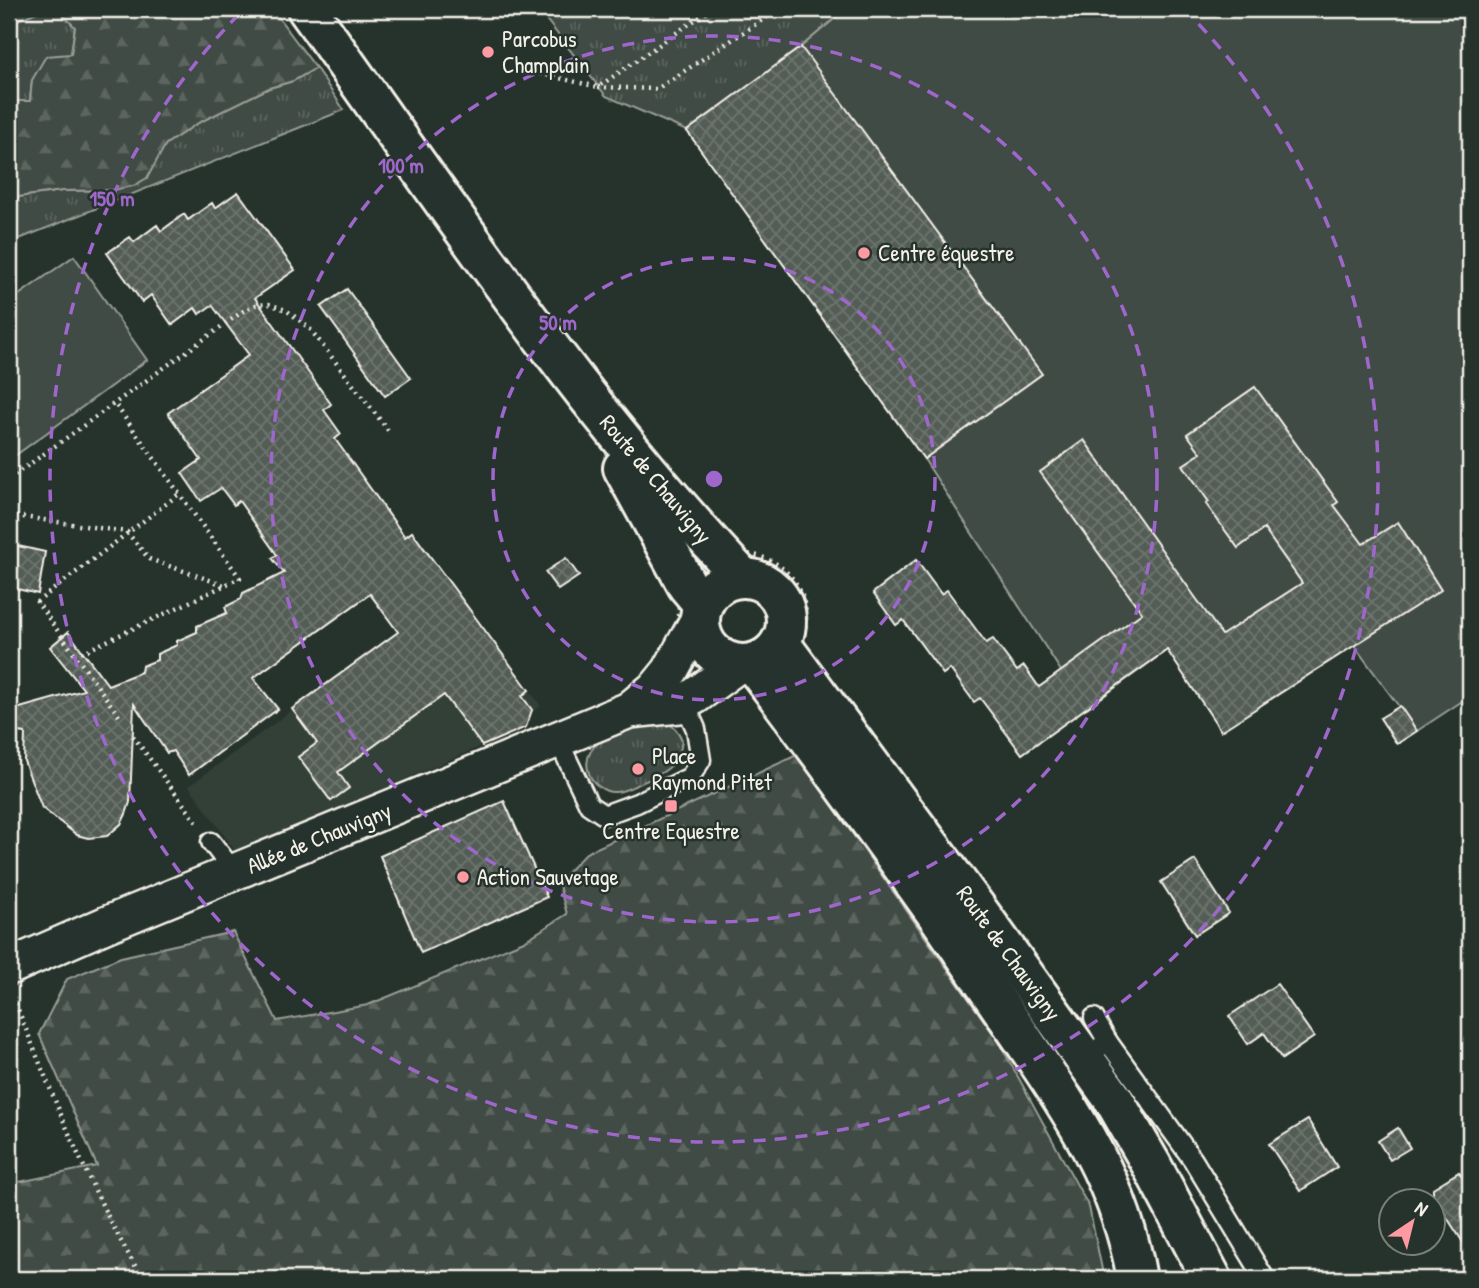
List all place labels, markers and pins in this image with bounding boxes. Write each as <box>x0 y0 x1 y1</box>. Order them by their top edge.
place label: Parcobus Champlain <box>502 23 589 80</box>
marker: Parcobus Champlain <box>480 44 496 60</box>
place label: Centre équestre <box>878 237 1014 268</box>
marker: Centre équestre <box>856 245 872 261</box>
centre of rings <box>702 467 726 491</box>
place label: Place Raymond Pitet <box>652 740 773 797</box>
marker: Place Raymond Pitet <box>630 761 646 777</box>
marker: Centre Equestre <box>663 798 679 814</box>
place label: Centre Equestre <box>602 815 740 846</box>
place label: Action Sauvetage <box>477 861 619 892</box>
marker: Action Sauvetage <box>455 869 471 885</box>

